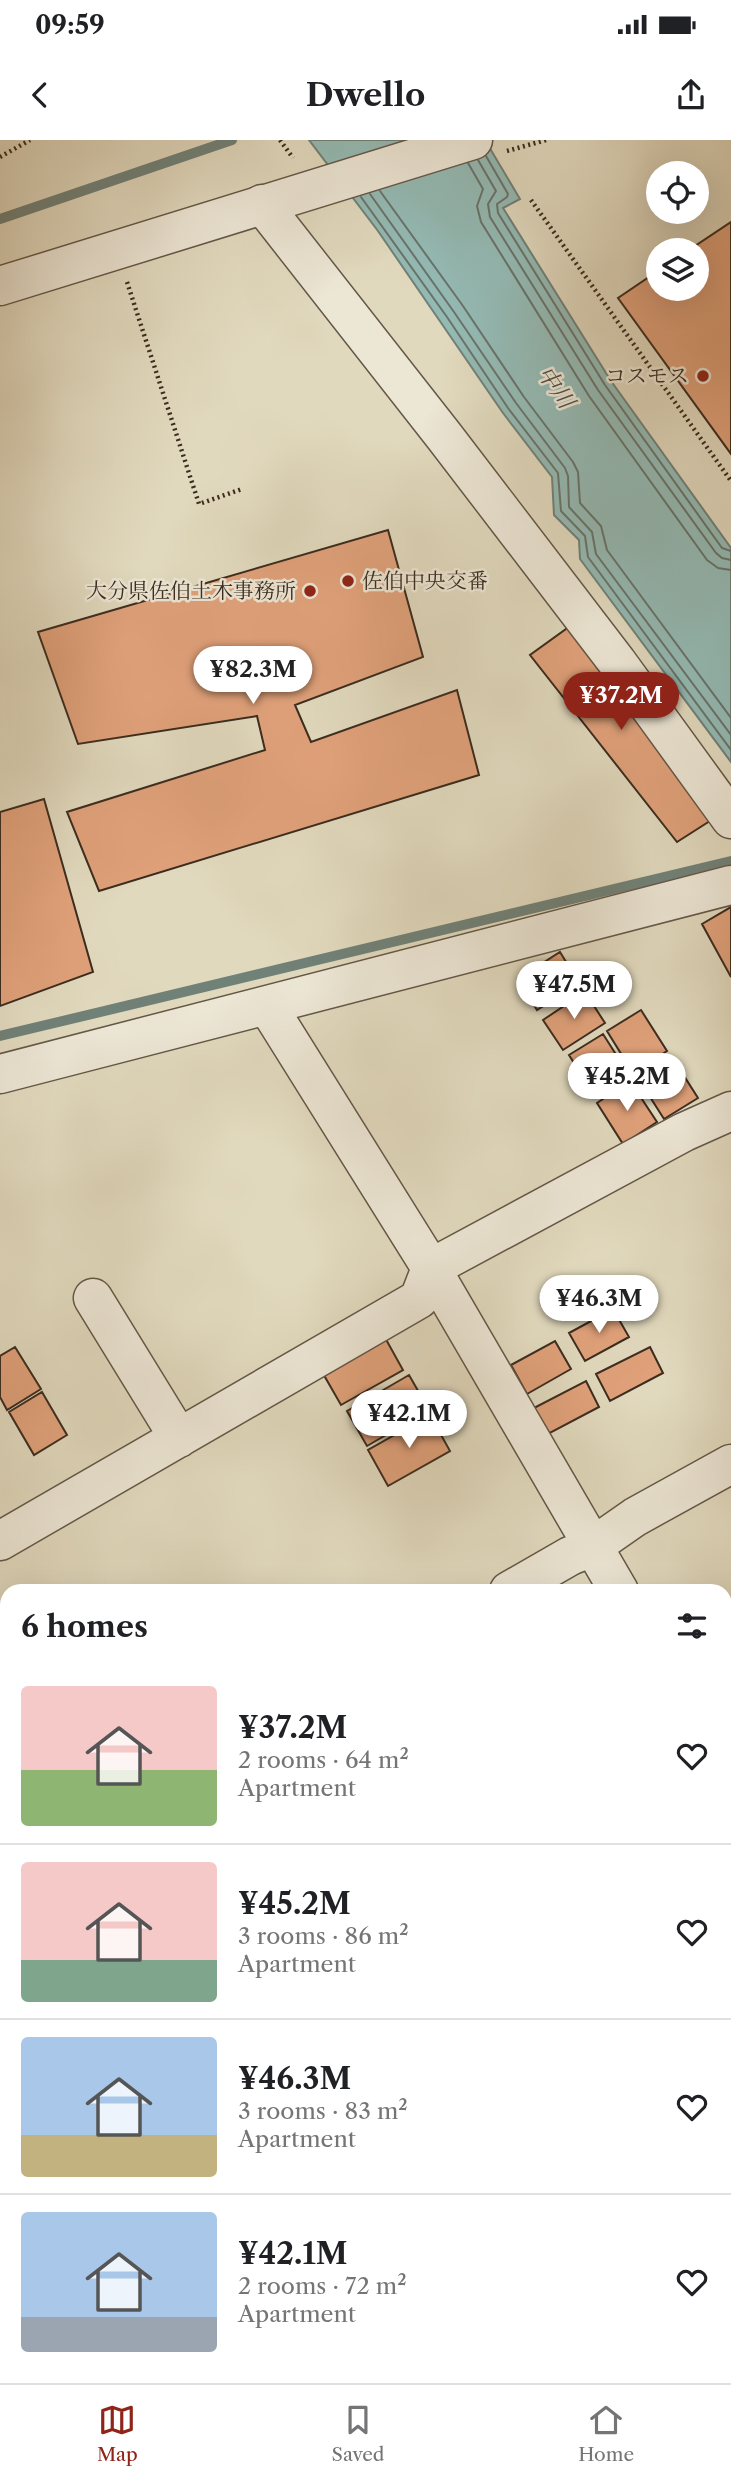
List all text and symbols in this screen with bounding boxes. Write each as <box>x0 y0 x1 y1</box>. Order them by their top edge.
text: 09:59 <box>35 9 105 41</box>
text: Dwello <box>306 75 425 114</box>
icon: back <box>21 76 59 114</box>
icon: share <box>672 76 710 114</box>
map controls <box>646 161 709 301</box>
button: locate <box>646 161 709 224</box>
button: layers <box>646 238 709 301</box>
water label: 中川 <box>531 360 582 416</box>
place label: コスモス <box>605 363 689 388</box>
marker: コスモス <box>695 368 711 384</box>
place label: 佐伯中央交番 <box>362 568 488 593</box>
marker: 佐伯中央交番 <box>340 573 356 589</box>
place label: 大分県佐伯土木事務所 <box>86 578 296 603</box>
marker: 大分県佐伯土木事務所 <box>302 583 318 599</box>
pin: ¥82.3M <box>196 646 310 706</box>
text: ¥82.3M <box>209 655 297 683</box>
pin: ¥37.2M <box>564 672 678 732</box>
text: ¥37.2M <box>579 681 663 709</box>
pin: ¥47.5M <box>517 962 631 1021</box>
text: ¥47.5M <box>532 970 616 998</box>
pin: ¥45.2M <box>570 1054 684 1113</box>
text: ¥45.2M <box>584 1062 670 1090</box>
pin: ¥46.3M <box>542 1276 656 1335</box>
text: ¥46.3M <box>556 1284 642 1312</box>
pin: ¥42.1M <box>352 1390 466 1450</box>
text: ¥42.1M <box>367 1399 451 1427</box>
icon: filters <box>673 1607 711 1645</box>
text: 6 homes <box>21 1608 148 1645</box>
text: ¥37.2M <box>238 1709 347 1746</box>
icon: home <box>77 1714 161 1798</box>
icon: heart <box>673 1737 711 1775</box>
text: 2 rooms · 64 m² <box>238 1746 409 1774</box>
text: Apartment <box>238 1774 356 1802</box>
text: ¥45.2M <box>238 1885 351 1922</box>
icon: home <box>77 1890 161 1974</box>
icon: heart <box>673 1913 711 1951</box>
text: 3 rooms · 86 m² <box>238 1922 409 1950</box>
text: Apartment <box>238 1950 356 1978</box>
text: ¥46.3M <box>238 2060 351 2097</box>
icon: home <box>77 2065 161 2149</box>
icon: heart <box>673 2088 711 2126</box>
text: 3 rooms · 83 m² <box>238 2097 408 2125</box>
text: Apartment <box>238 2125 356 2153</box>
text: ¥42.1M <box>238 2235 348 2272</box>
icon: home <box>77 2240 161 2324</box>
icon: heart <box>673 2263 711 2301</box>
text: 2 rooms · 72 m² <box>238 2272 407 2300</box>
text: Apartment <box>238 2300 356 2328</box>
tab: Map <box>97 2401 138 2466</box>
tab: Saved <box>332 2401 384 2466</box>
tab: Home <box>578 2401 634 2466</box>

